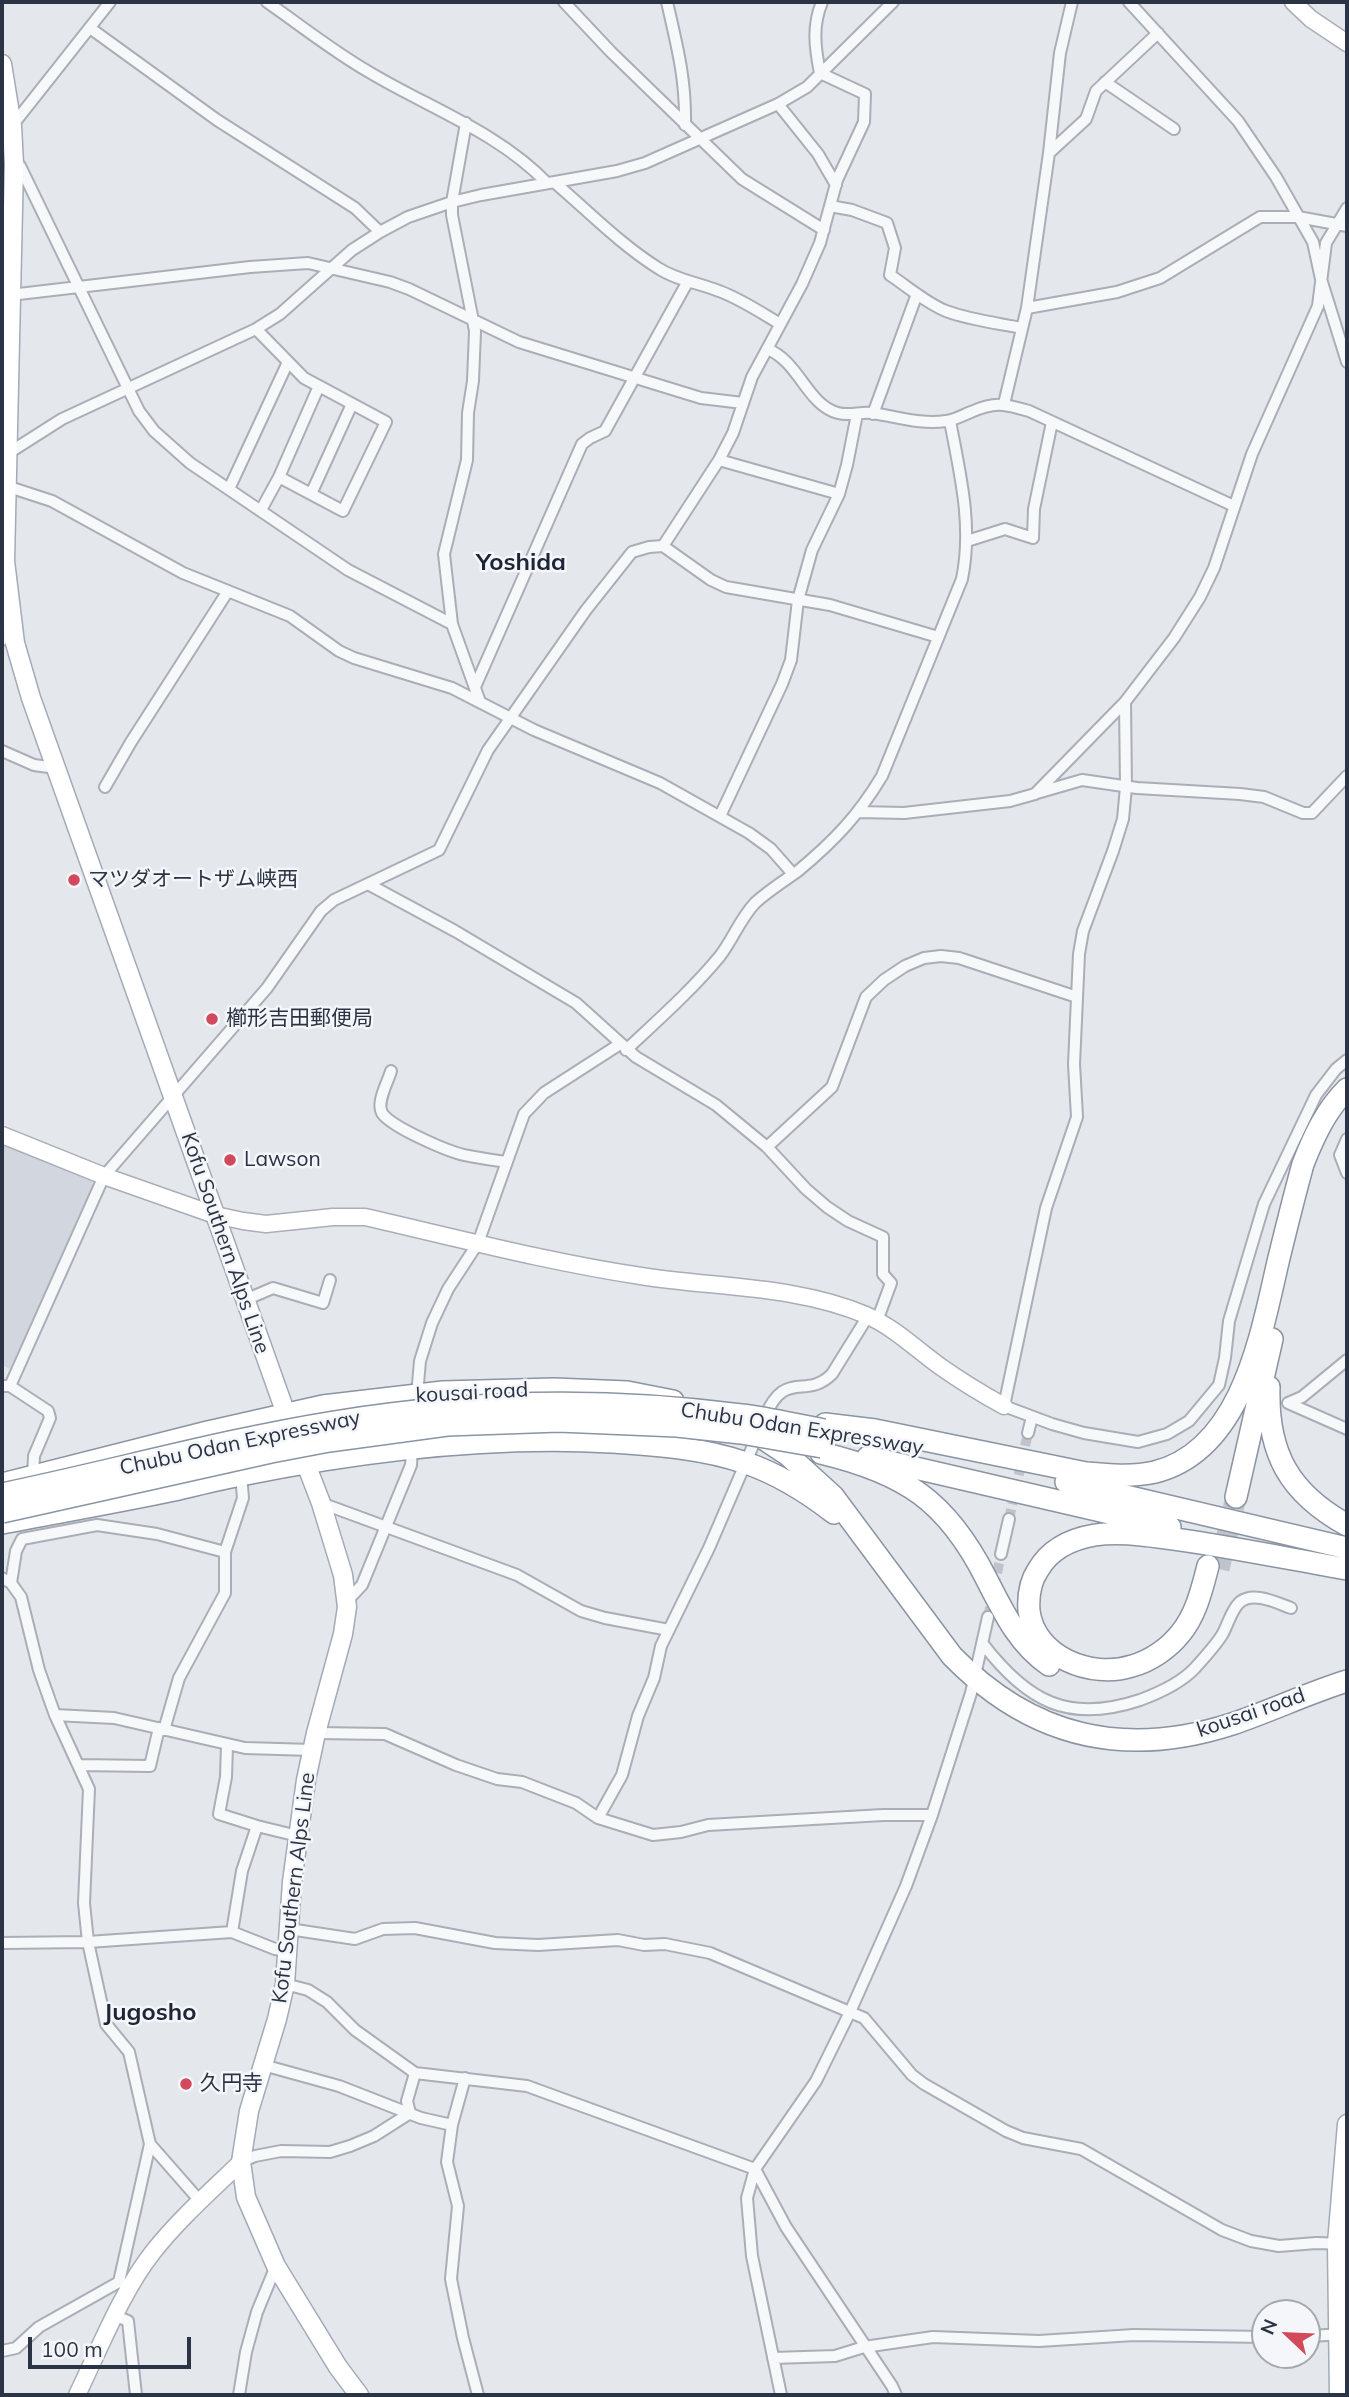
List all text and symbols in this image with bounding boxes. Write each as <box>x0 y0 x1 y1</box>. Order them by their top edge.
district label: Yoshida <box>476 549 566 577</box>
place label: マツダオートザム峡西 <box>88 867 298 893</box>
marker: マツダオートザム峡西 <box>66 872 82 888</box>
place label: 櫛形吉田郵便局 <box>226 1006 373 1032</box>
marker: 櫛形吉田郵便局 <box>204 1011 220 1027</box>
street label: Kofu Southern Alps Line <box>175 1129 275 1357</box>
place label: Lawson <box>244 1147 321 1173</box>
marker: Lawson <box>222 1152 238 1168</box>
street label: kousai road <box>415 1377 529 1409</box>
street label: Chubu Odan Expressway <box>679 1397 925 1461</box>
street label: Chubu Odan Expressway <box>117 1405 363 1481</box>
street label: kousai road <box>1194 1683 1308 1743</box>
street label: Kofu Southern Alps Line <box>267 1771 321 2005</box>
district label: Jugosho <box>104 1999 196 2027</box>
place label: 久円寺 <box>200 2071 263 2097</box>
marker: 久円寺 <box>178 2076 194 2092</box>
north arrow <box>1251 2299 1321 2369</box>
text: N <box>1255 2315 1282 2338</box>
scale bar <box>32 2324 194 2368</box>
text: 100 m <box>41 2336 103 2362</box>

